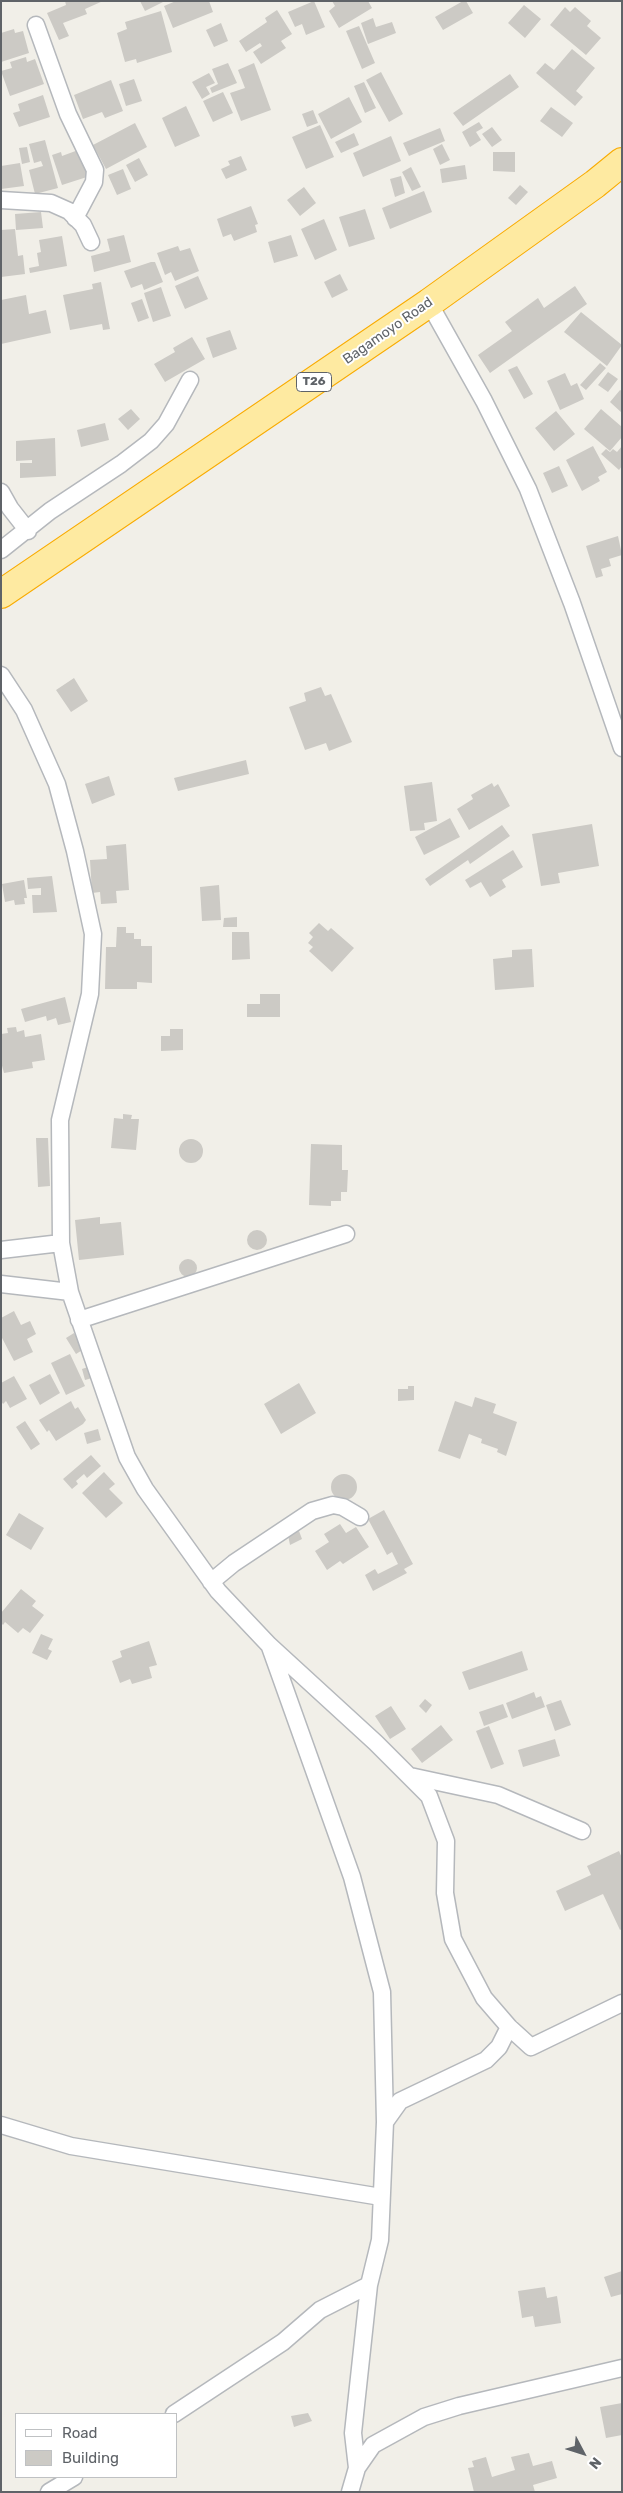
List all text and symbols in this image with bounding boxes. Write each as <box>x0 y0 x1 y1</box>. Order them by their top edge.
street label: Bagamoyo Road <box>340 294 436 368</box>
road number: T26 <box>296 372 332 392</box>
legend <box>15 2413 178 2478</box>
text: Road <box>62 2424 98 2442</box>
north arrow <box>558 2428 608 2478</box>
text: Building <box>62 2449 119 2467</box>
text: N <box>585 2454 605 2472</box>

